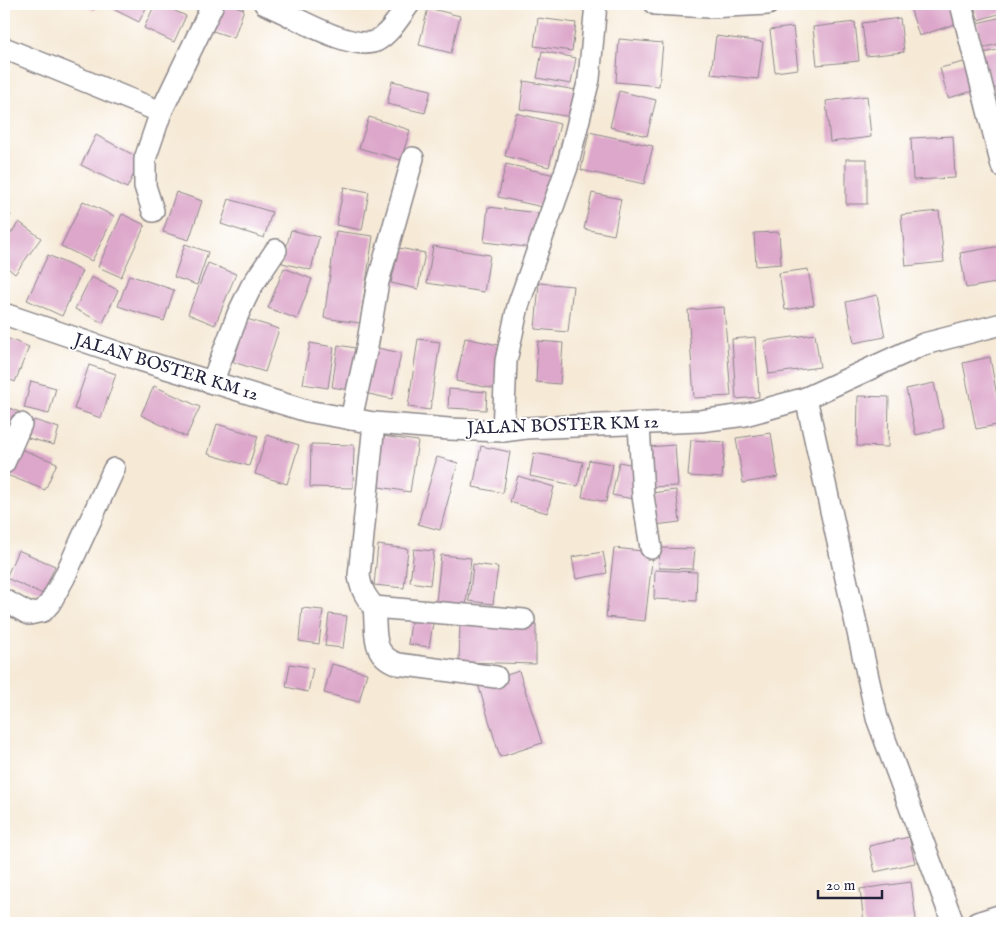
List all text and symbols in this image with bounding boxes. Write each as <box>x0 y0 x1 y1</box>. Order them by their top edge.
street label: JALAN BOSTER KM 12 <box>69 328 261 407</box>
street label: JALAN BOSTER KM 12 <box>465 411 659 441</box>
scale bar <box>818 867 882 899</box>
text: 20 m <box>826 876 856 895</box>

